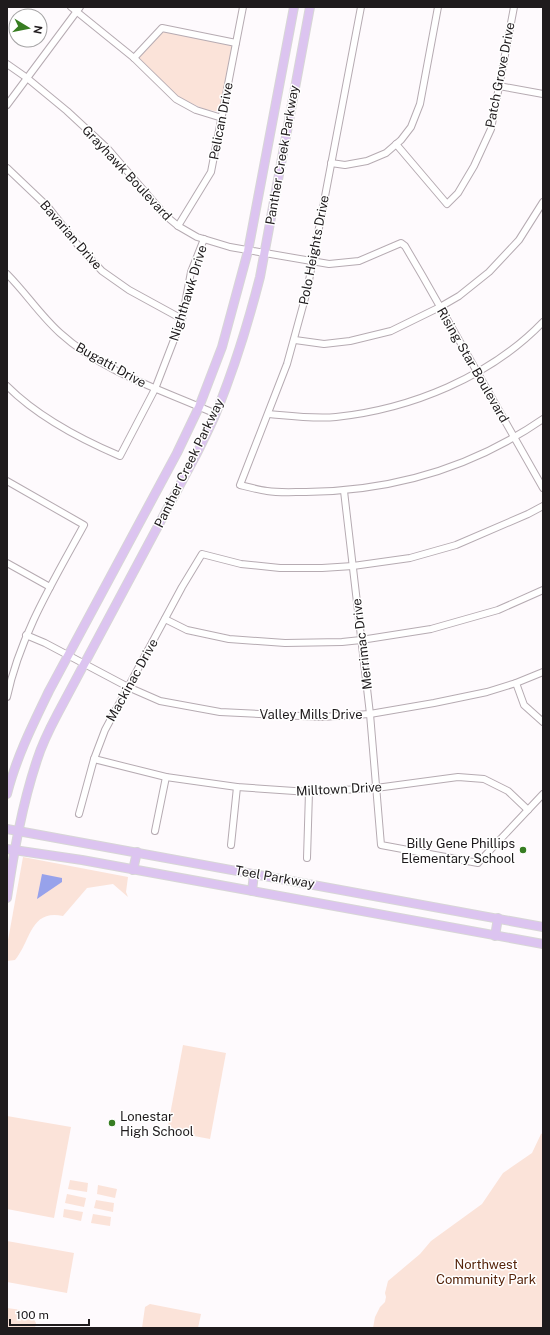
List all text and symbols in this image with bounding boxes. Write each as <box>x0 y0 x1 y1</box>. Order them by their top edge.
north arrow <box>8 8 48 48</box>
street label: Patch Grove Drive <box>482 21 518 129</box>
text: N <box>31 24 45 35</box>
street label: Pelican Drive <box>206 81 236 161</box>
street label: Panther Creek Parkway <box>262 84 302 226</box>
street label: Grayhawk Boulevard <box>79 122 175 224</box>
street label: Polo Heights Drive <box>296 194 332 306</box>
street label: Bavarian Drive <box>37 197 105 273</box>
street label: Nighthawk Drive <box>166 243 210 343</box>
street label: Rising Star Boulevard <box>434 305 512 425</box>
street label: Bugatti Drive <box>73 340 149 390</box>
street label: Panther Creek Parkway <box>151 396 227 530</box>
street label: Merrimac Drive <box>349 597 375 691</box>
street label: Mackinac Drive <box>103 636 161 724</box>
street label: Valley Mills Drive <box>259 707 363 722</box>
street label: Milltown Drive <box>296 779 382 799</box>
place label: Billy Gene Phillips Elementary School <box>401 836 515 866</box>
marker: Billy Gene Phillips Elementary School <box>518 845 528 855</box>
street label: Teel Parkway <box>234 863 316 891</box>
place label: Lonestar High School <box>120 1109 194 1139</box>
marker: Lonestar High School <box>107 1118 117 1128</box>
park label: Northwest Community Park <box>436 1257 536 1287</box>
scale bar <box>10 1301 89 1327</box>
text: 100 m <box>16 1308 49 1322</box>

